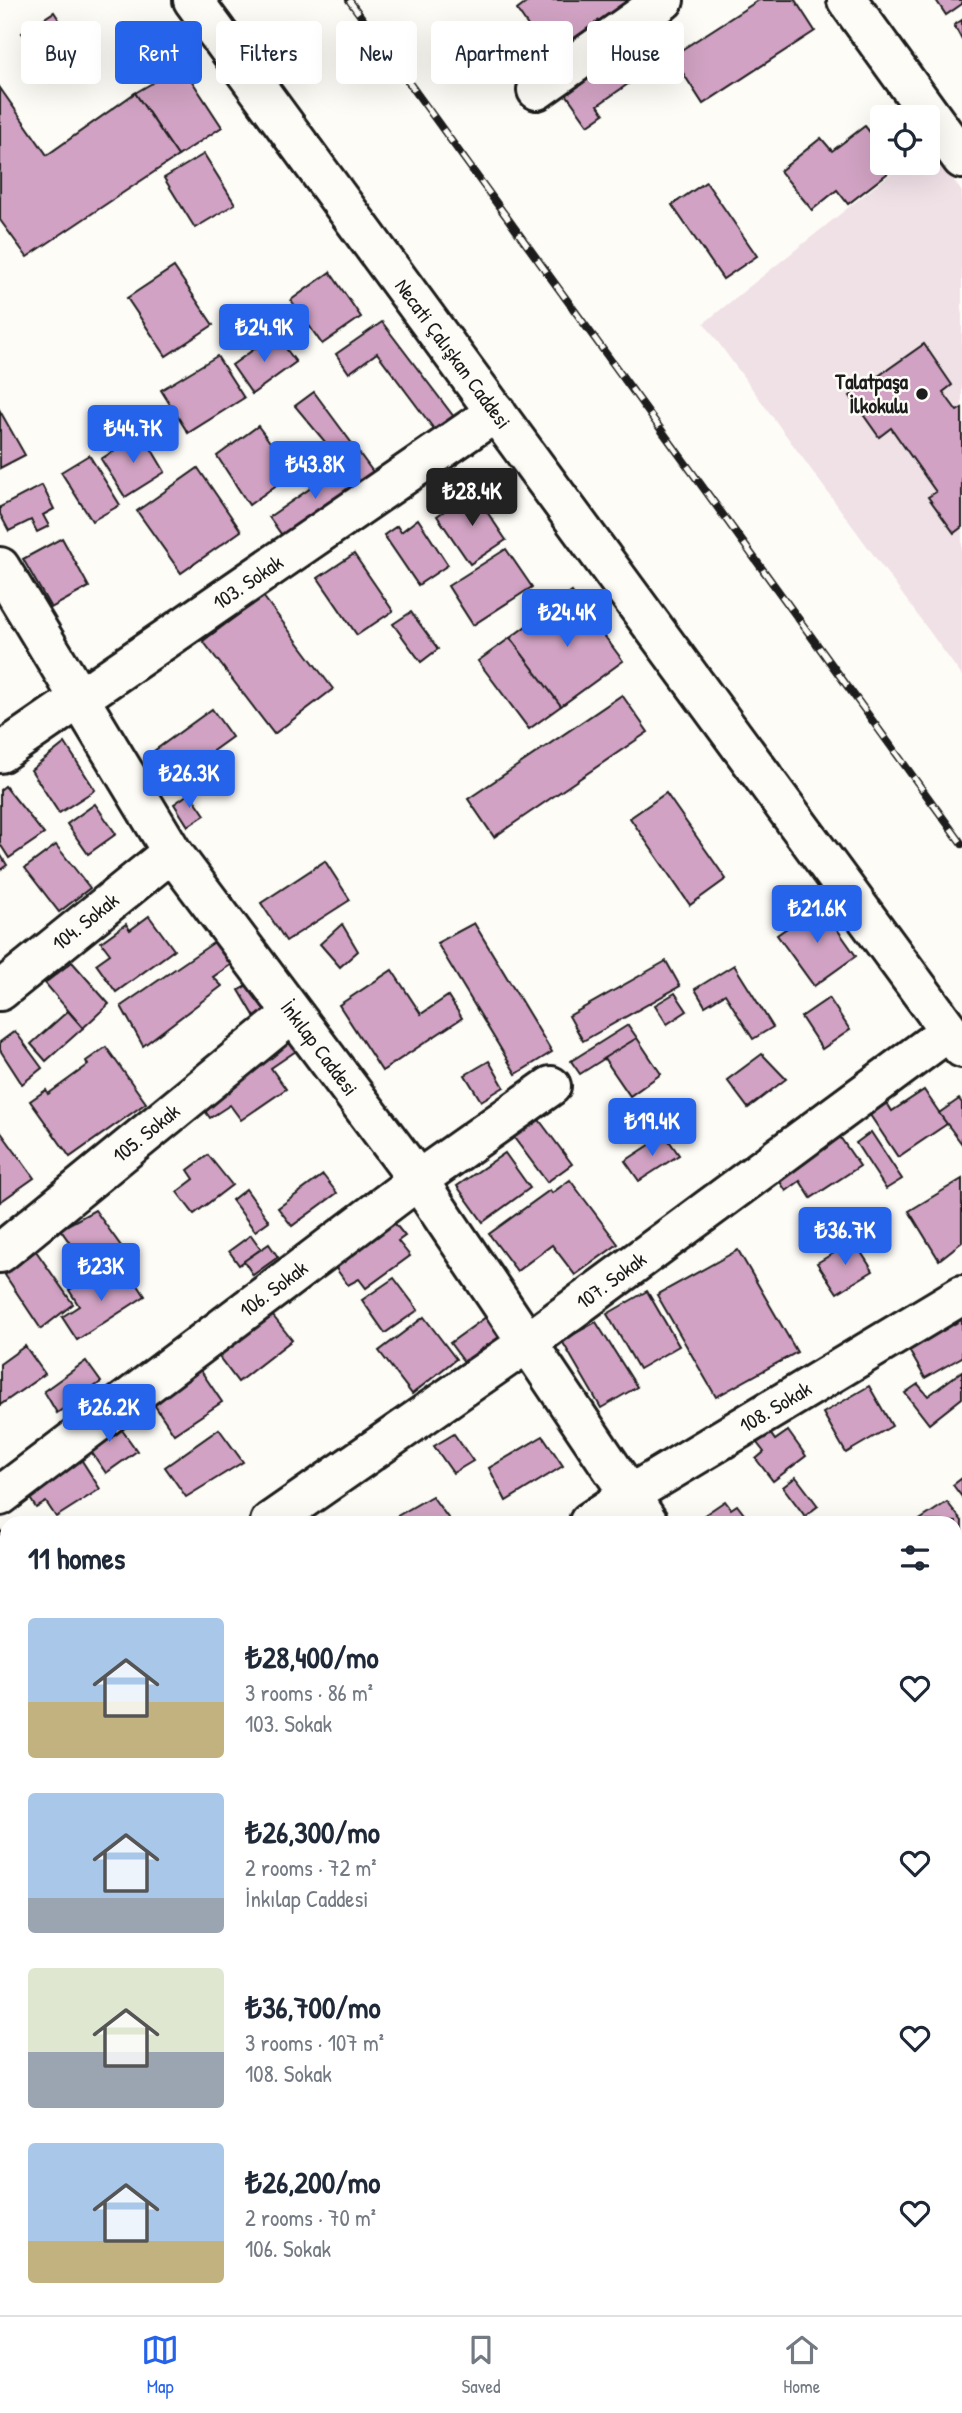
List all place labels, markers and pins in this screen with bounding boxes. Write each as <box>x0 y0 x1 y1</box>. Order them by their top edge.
pin: ₺24.9K <box>207 304 321 364</box>
place label: Talatpaşa İlkokulu <box>834 367 909 420</box>
marker: Talatpaşa İlkokulu <box>914 386 930 402</box>
pin: ₺44.7K <box>76 406 190 465</box>
pin: ₺43.8K <box>258 442 372 501</box>
pin: ₺28.4K <box>415 468 529 528</box>
pin: ₺24.4K <box>510 590 624 649</box>
pin: ₺26.3K <box>132 750 246 810</box>
pin: ₺21.6K <box>760 886 874 945</box>
pin: ₺19.4K <box>595 1098 709 1158</box>
pin: ₺36.7K <box>788 1208 902 1267</box>
pin: ₺23K <box>60 1244 142 1303</box>
pin: ₺26.2K <box>52 1384 166 1444</box>

